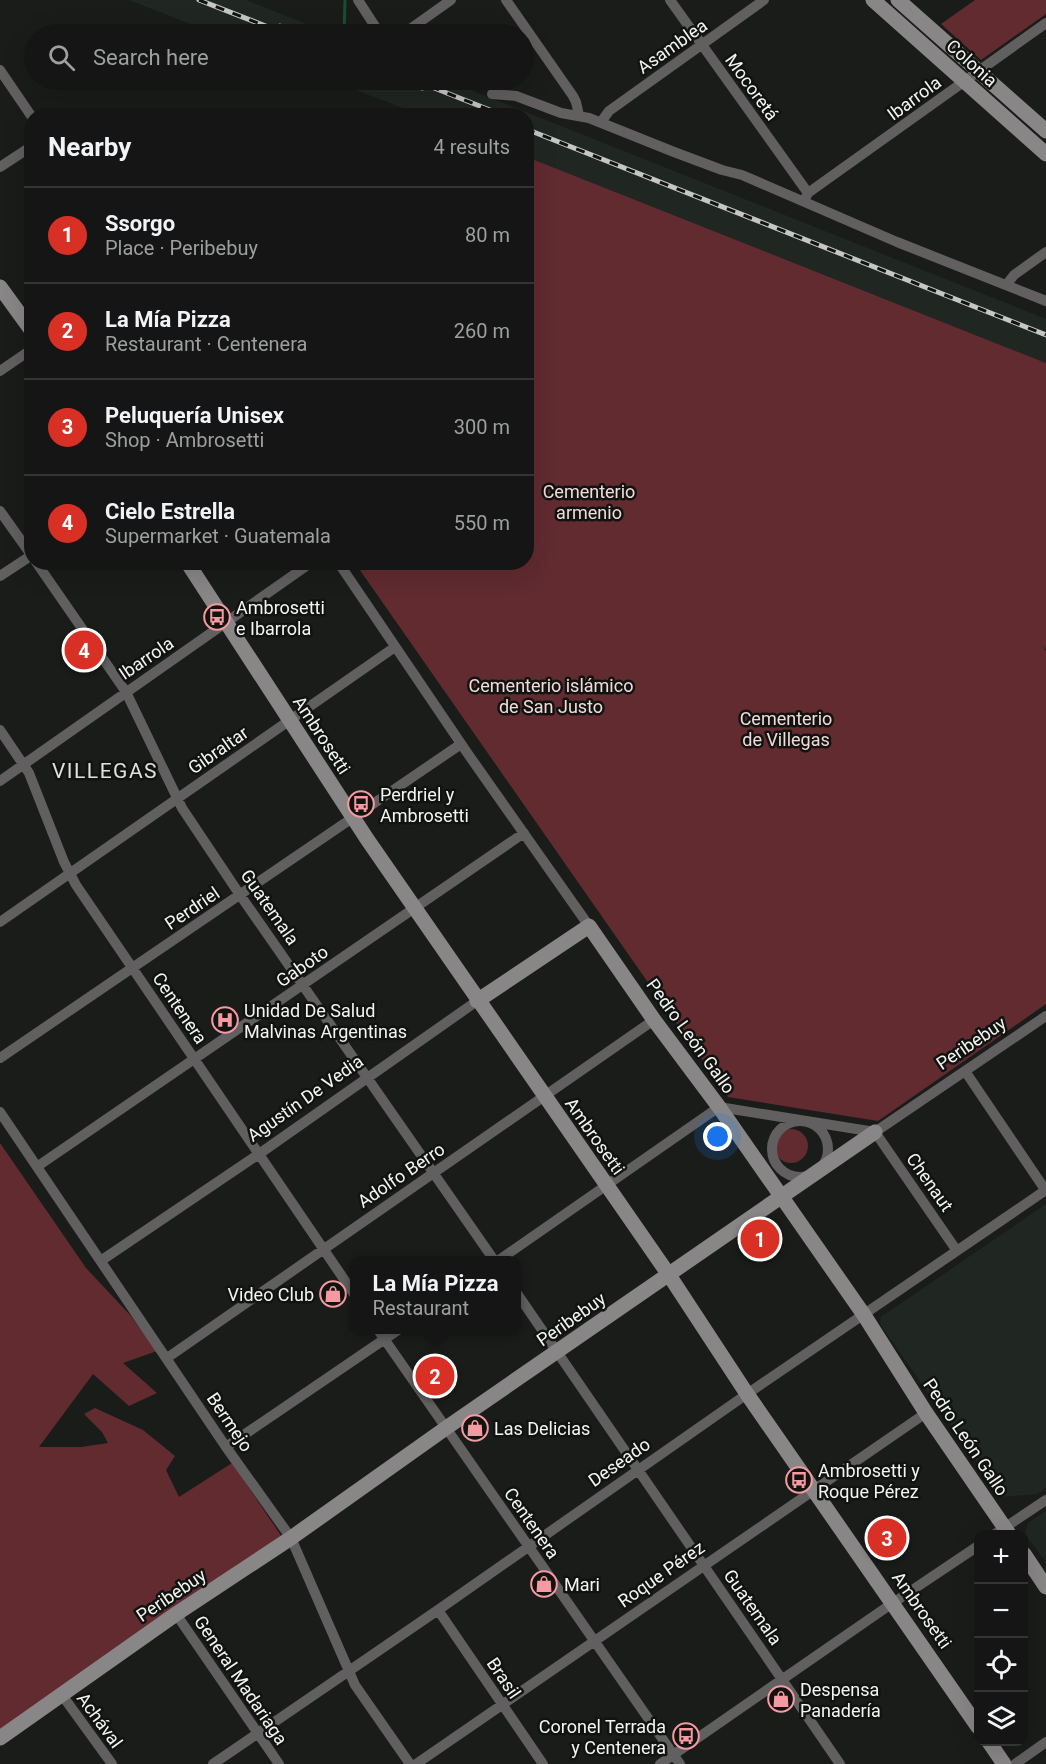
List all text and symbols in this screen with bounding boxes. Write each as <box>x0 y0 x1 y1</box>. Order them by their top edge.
street label: Asamblea <box>633 14 711 78</box>
search box <box>24 24 534 90</box>
street label: Colonia <box>942 35 1002 91</box>
icon: search <box>45 41 78 74</box>
text: Search here <box>93 45 209 70</box>
street label: Mocoretá <box>721 50 783 124</box>
street label: Ibarrola <box>883 71 945 125</box>
text: Nearby <box>48 132 131 162</box>
text: 4 results <box>434 135 510 159</box>
text: Ssorgo <box>105 211 175 236</box>
text: 1 <box>62 223 73 247</box>
text: 80 m <box>465 223 510 247</box>
text: Place · Peribebuy <box>105 236 258 260</box>
text: La Mía Pizza <box>105 307 231 332</box>
text: 2 <box>62 319 73 343</box>
text: 260 m <box>454 319 510 343</box>
text: Restaurant · Centenera <box>105 332 307 356</box>
text: Peluquería Unisex <box>105 403 284 428</box>
text: 3 <box>62 415 73 439</box>
text: 300 m <box>454 415 510 439</box>
text: Shop · Ambrosetti <box>105 428 264 452</box>
park label: Cementerio armenio <box>543 481 635 523</box>
text: Cielo Estrella <box>105 499 235 524</box>
text: 4 <box>62 511 73 535</box>
text: 550 m <box>454 511 510 535</box>
text: Supermarket · Guatemala <box>105 524 331 548</box>
place label: Ambrosetti e Ibarrola <box>236 597 325 639</box>
bus stop icon: Ambrosetti e Ibarrola <box>202 602 232 632</box>
pin: 4 <box>64 628 104 672</box>
street label: Ibarrola <box>115 632 177 684</box>
park label: Cementerio islámico de San Justo <box>469 675 633 717</box>
street label: Ambrosetti <box>289 692 355 778</box>
park label: Cementerio de Villegas <box>740 708 832 750</box>
street label: Gibraltar <box>184 722 252 778</box>
district label: VILLEGAS <box>52 759 158 783</box>
place label: Perdriel y Ambrosetti <box>380 784 469 826</box>
bus stop icon: Perdriel y Ambrosetti <box>346 789 376 819</box>
street label: Guatemala <box>236 865 304 949</box>
street label: Perdriel <box>161 882 223 934</box>
street label: Gaboto <box>272 941 332 991</box>
street label: Centenera <box>148 968 212 1048</box>
street label: Pedro León Gallo <box>642 975 740 1097</box>
place label: Unidad De Salud Malvinas Argentinas <box>244 1000 407 1042</box>
hospital icon: Unidad De Salud Malvinas Argentinas <box>210 1005 240 1035</box>
street label: Peribebuy <box>932 1012 1010 1074</box>
street label: Agustín De Vedia <box>243 1050 367 1146</box>
street label: Ambrosetti <box>561 1094 629 1178</box>
your location <box>703 1122 732 1151</box>
street label: Adolfo Berro <box>353 1138 449 1212</box>
street label: Chenaut <box>902 1149 958 1215</box>
pin: 1 <box>740 1216 780 1262</box>
popup <box>350 1256 521 1334</box>
text: La Mía Pizza <box>373 1271 498 1296</box>
shop icon: Video Club <box>318 1279 348 1309</box>
place label: Video Club <box>228 1284 314 1305</box>
street label: Peribebuy <box>532 1287 610 1350</box>
text: Restaurant <box>373 1296 469 1320</box>
pin: 2 <box>416 1354 454 1398</box>
street label: Pedro León Gallo <box>919 1375 1013 1499</box>
street label: Bermejo <box>203 1388 257 1456</box>
shop icon: Las Delicias <box>460 1413 490 1443</box>
place label: Las Delicias <box>494 1418 590 1439</box>
street label: Deseado <box>584 1433 654 1491</box>
place label: Ambrosetti y Roque Pérez <box>818 1460 920 1502</box>
bus stop icon: Ambrosetti y Roque Pérez <box>784 1465 814 1495</box>
street label: Centenera <box>500 1484 564 1562</box>
pin: 3 <box>868 1516 906 1560</box>
map controls <box>974 1530 1028 1746</box>
button: + <box>974 1530 1028 1584</box>
street label: Roque Pérez <box>614 1536 708 1611</box>
street label: Peribebuy <box>132 1564 210 1626</box>
street label: Guatemala <box>719 1565 787 1649</box>
street label: Ambrosetti <box>888 1568 956 1652</box>
shop icon: Mari <box>529 1569 559 1599</box>
place label: Mari <box>564 1574 600 1595</box>
button: − <box>974 1584 1028 1638</box>
street label: General Madariaga <box>190 1611 292 1749</box>
button: locate <box>974 1638 1028 1692</box>
street label: Brasil <box>483 1654 525 1702</box>
place label: Despensa Panadería <box>800 1679 881 1721</box>
shop icon: Despensa Panadería <box>766 1684 796 1714</box>
street label: Achával <box>73 1688 127 1752</box>
button: layers <box>974 1692 1028 1746</box>
place label: Coronel Terrada y Centenera <box>539 1716 666 1758</box>
bus stop icon: Coronel Terrada y Centenera <box>671 1721 701 1751</box>

